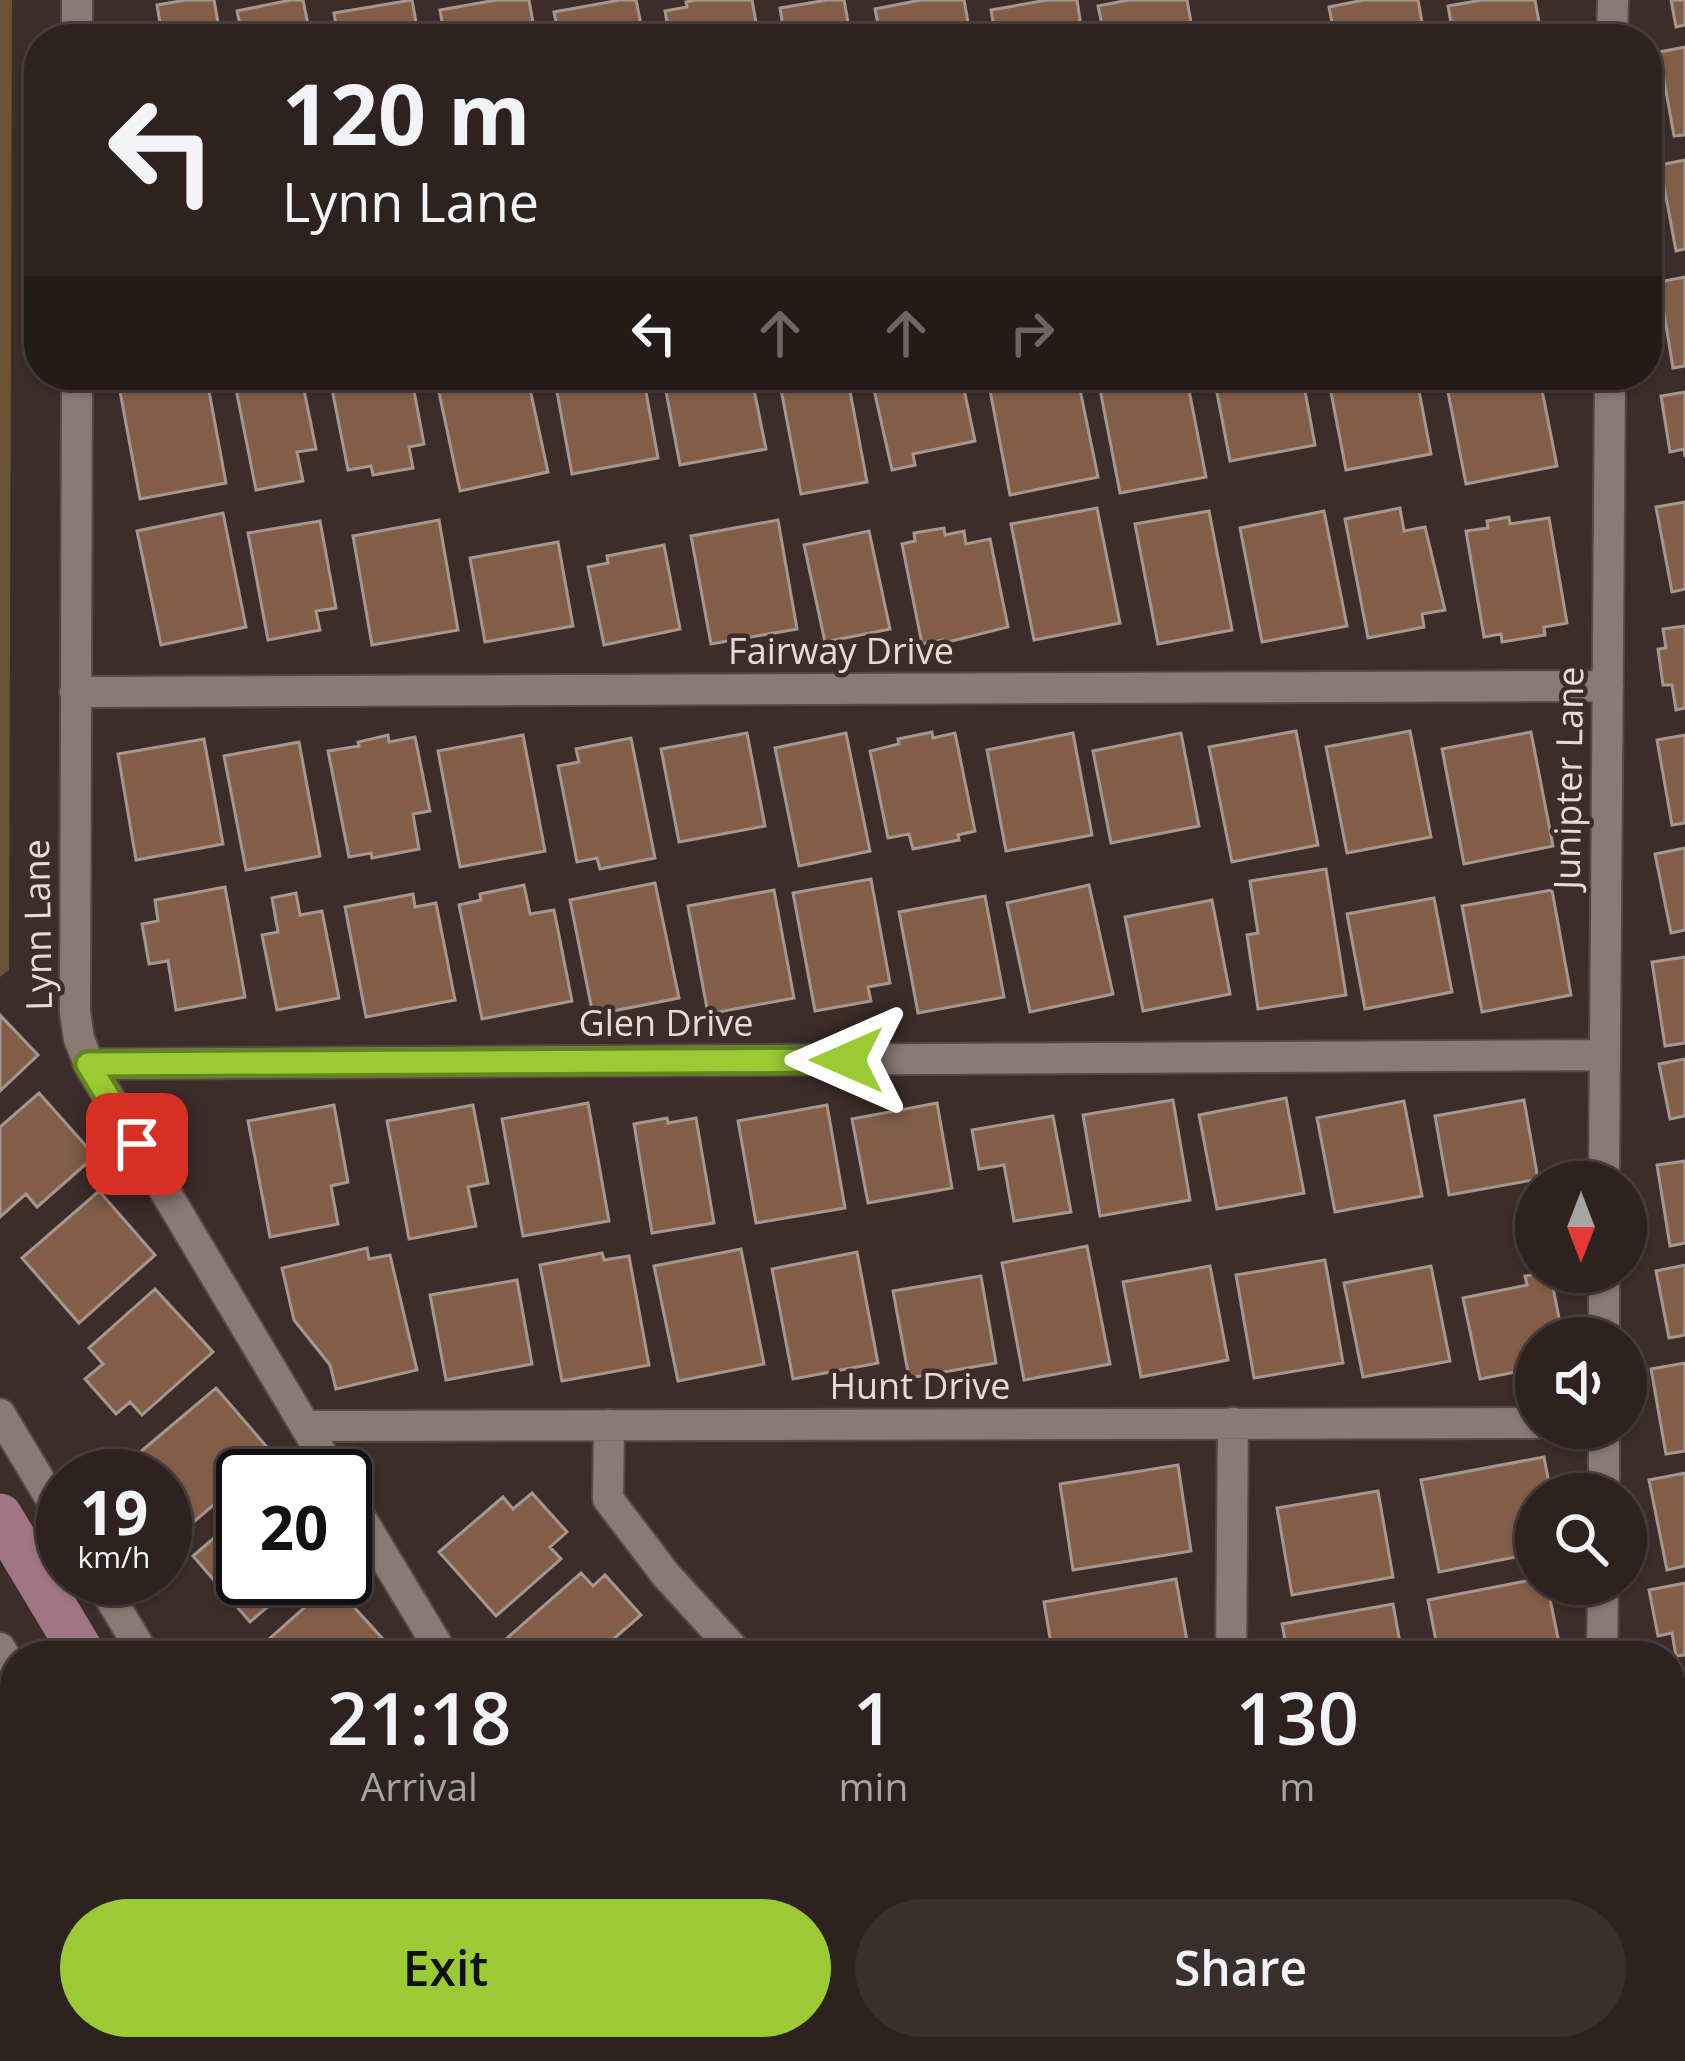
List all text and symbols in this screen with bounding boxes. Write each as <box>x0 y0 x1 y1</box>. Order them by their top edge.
text: 120 m <box>282 55 530 170</box>
icon: left <box>84 72 240 228</box>
text: Lynn Lane <box>282 164 539 238</box>
icon: left <box>621 300 687 366</box>
icon: ahead <box>747 300 813 366</box>
icon: ahead <box>873 300 939 366</box>
icon: right <box>999 300 1065 366</box>
street label: Fairway Drive <box>728 626 954 675</box>
street label: Junipter Lane <box>1542 666 1594 893</box>
street label: Lynn Lane <box>11 839 63 1011</box>
position arrow <box>784 997 910 1123</box>
street label: Glen Drive <box>578 998 754 1047</box>
pin <box>86 1093 188 1195</box>
icon: arrive <box>104 1111 170 1177</box>
north arrow <box>1515 1161 1647 1293</box>
map controls <box>1515 1161 1647 1605</box>
button: sound <box>1515 1317 1647 1449</box>
street label: Hunt Drive <box>829 1361 1011 1410</box>
speed limit sign: 20 <box>216 1449 372 1605</box>
text: 19 <box>80 1471 148 1553</box>
button: search <box>1515 1473 1647 1605</box>
text: km/h <box>78 1536 150 1577</box>
text: 21:18 <box>327 1668 511 1766</box>
text: 1 <box>853 1668 894 1766</box>
text: 130 <box>1235 1668 1359 1766</box>
text: Arrival <box>361 1759 478 1812</box>
text: min <box>839 1759 908 1812</box>
text: m <box>1279 1759 1315 1812</box>
button: Exit <box>60 1899 831 2037</box>
button: Share <box>855 1899 1626 2037</box>

